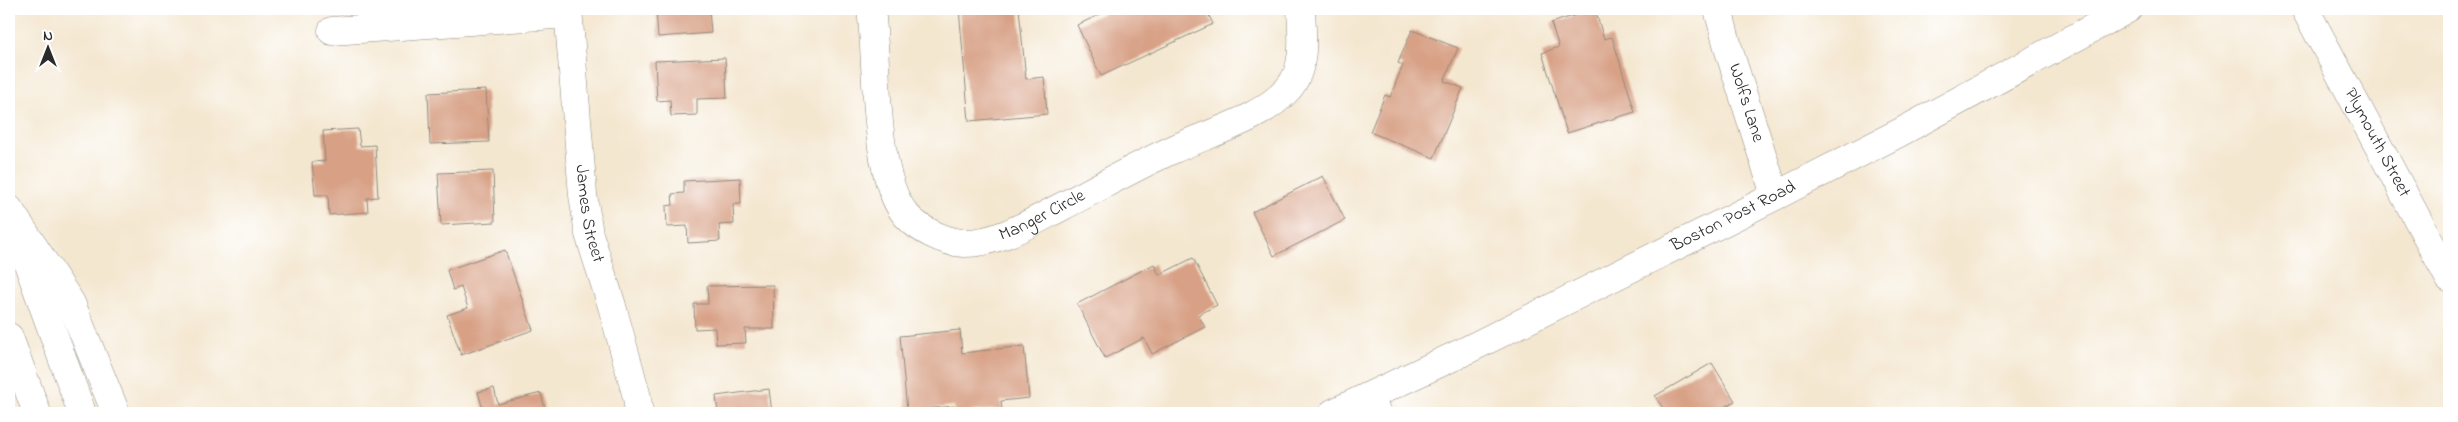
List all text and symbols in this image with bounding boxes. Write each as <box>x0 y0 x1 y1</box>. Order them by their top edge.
north arrow <box>22 22 72 72</box>
text: N <box>43 26 53 47</box>
street label: Wolfs Lane <box>1721 60 1771 147</box>
street label: Plymouth Street <box>2337 84 2417 202</box>
street label: James Street <box>568 164 610 266</box>
street label: Boston Post Road <box>1666 174 1801 260</box>
street label: Manger Circle <box>996 183 1091 249</box>

